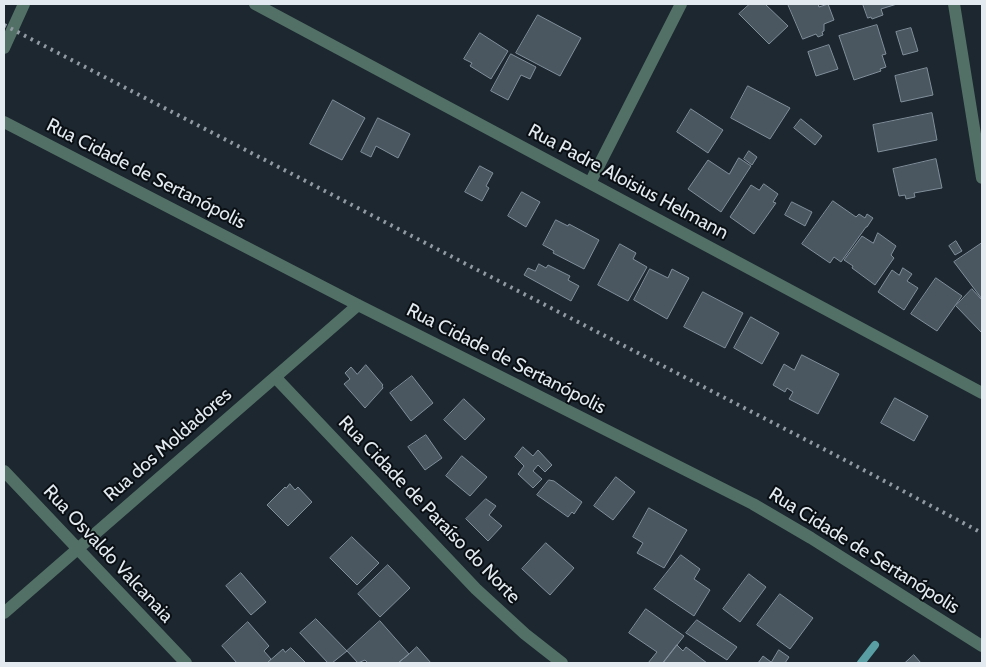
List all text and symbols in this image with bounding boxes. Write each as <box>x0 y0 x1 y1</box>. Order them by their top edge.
street label: Rua Cidade de Sertanópolis <box>43 114 249 234</box>
street label: Rua Padre Aloisius Helmann <box>524 119 732 245</box>
street label: Rua Cidade de Sertanópolis <box>403 299 609 419</box>
street label: Rua dos Moldadores <box>99 383 237 507</box>
street label: Rua Cidade de Paraíso do Norte <box>333 411 525 609</box>
street label: Rua Osvaldo Valcanaia <box>38 480 178 628</box>
street label: Rua Cidade de Sertanópolis <box>764 483 964 619</box>

